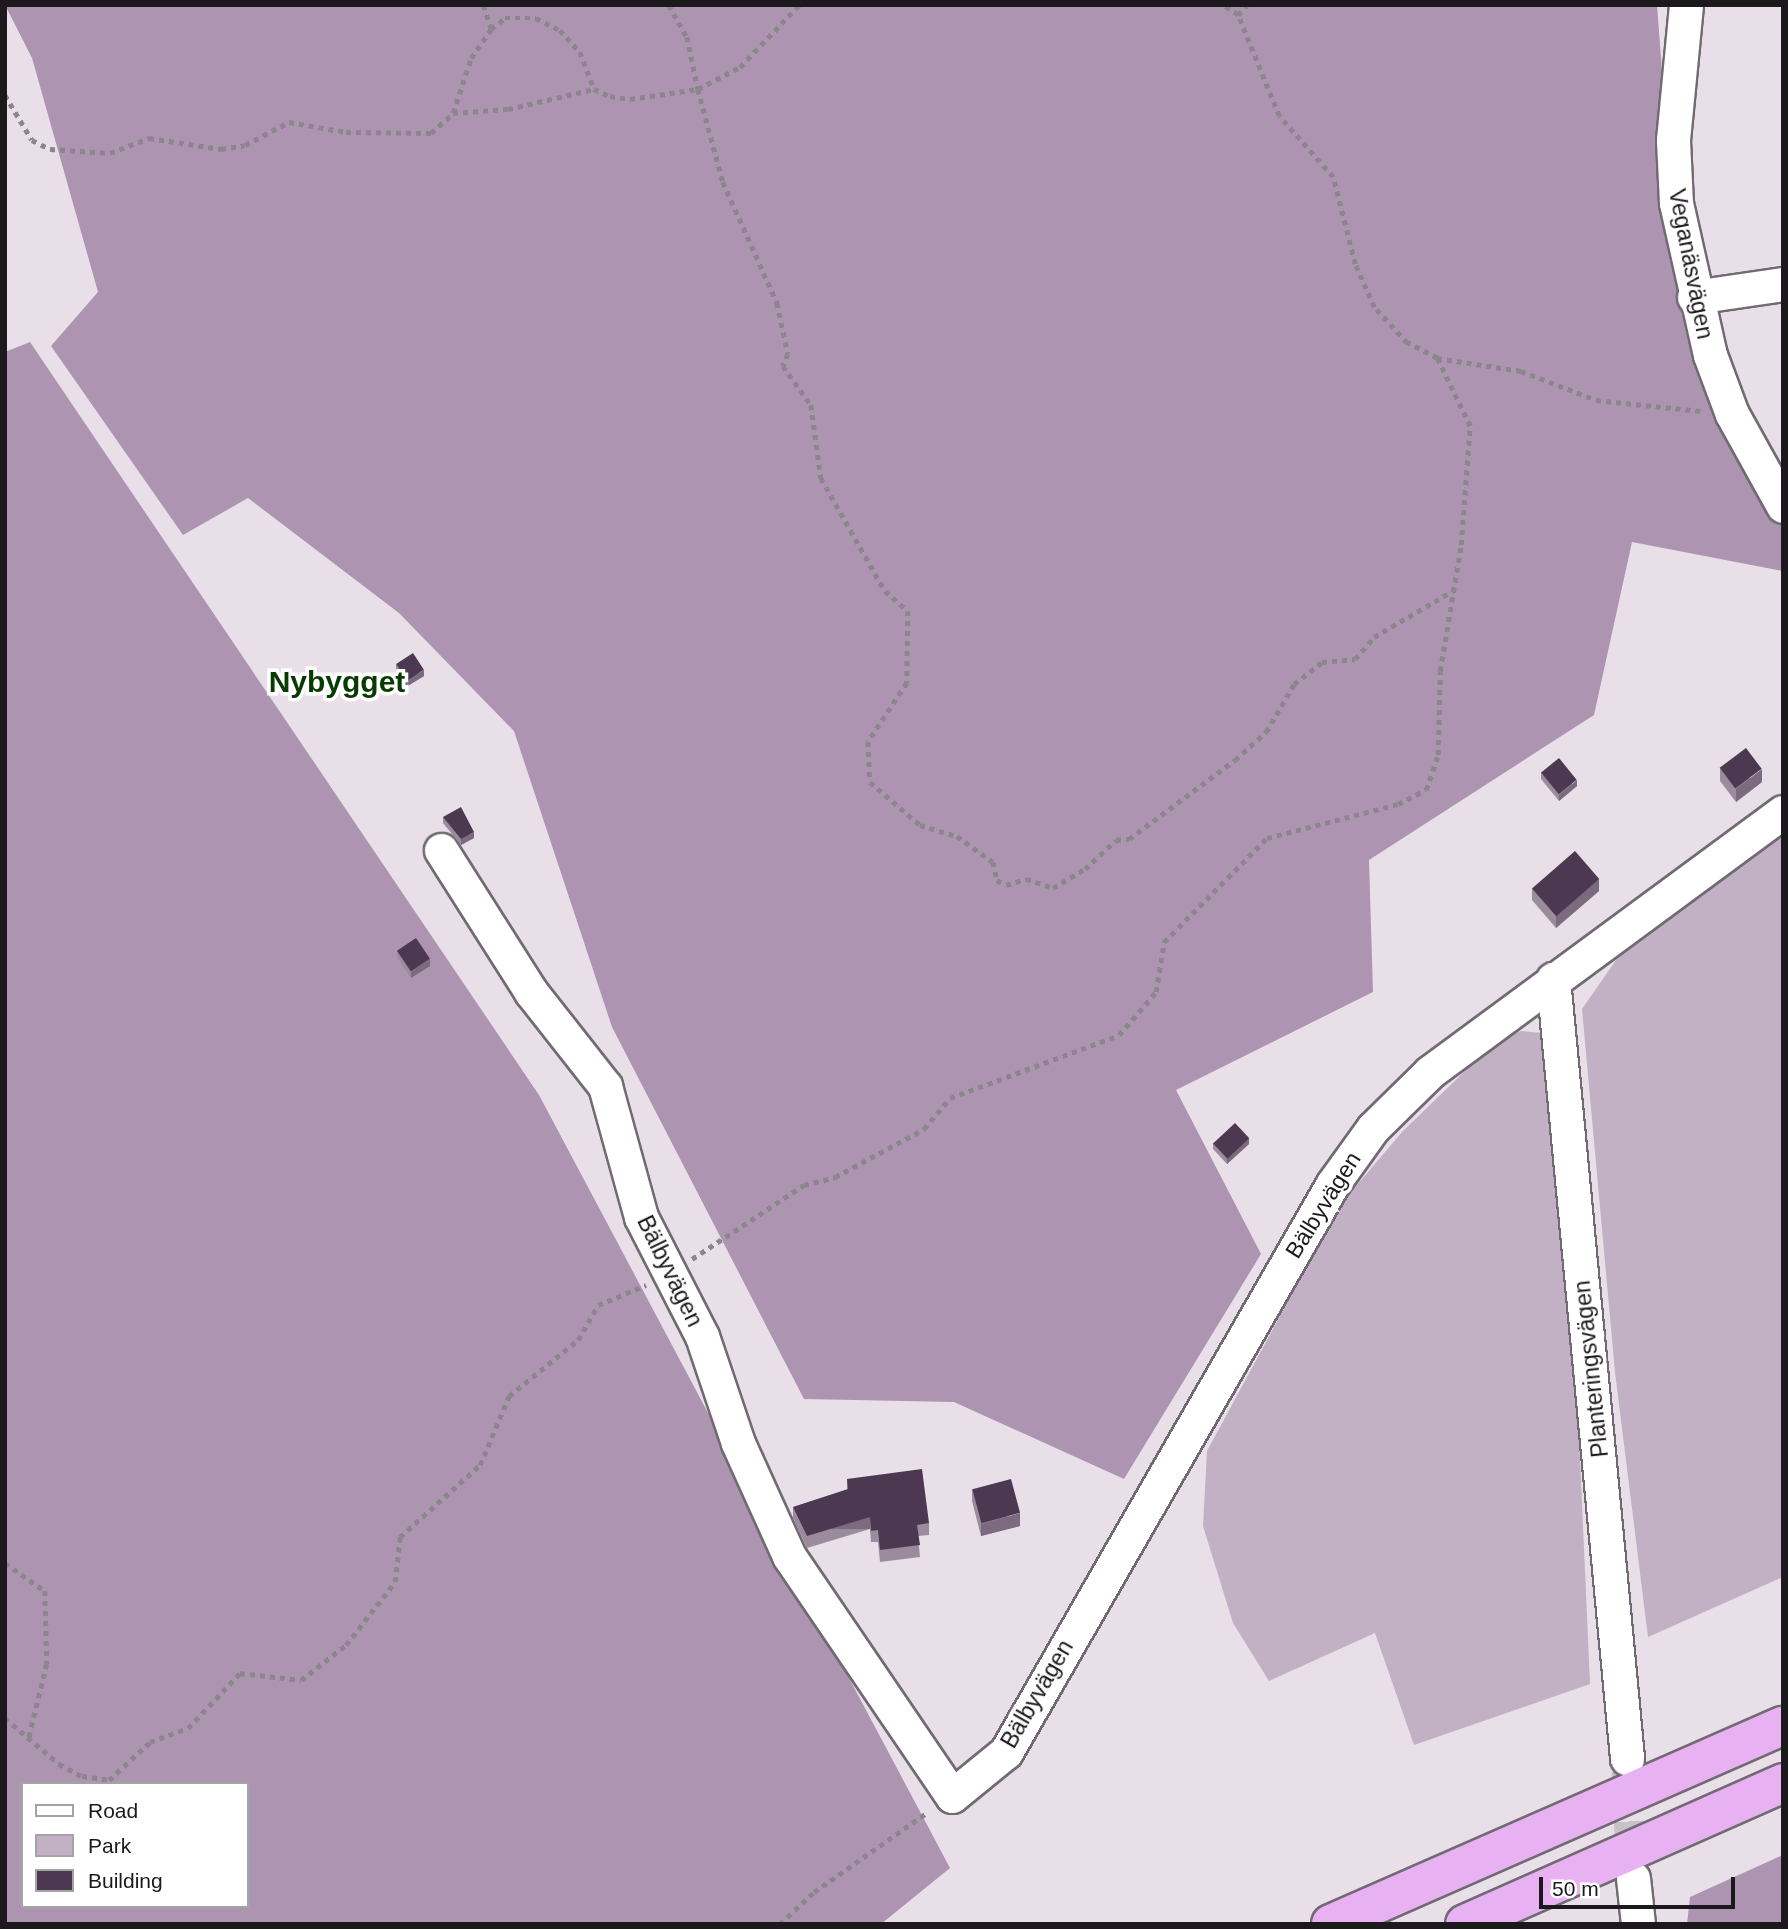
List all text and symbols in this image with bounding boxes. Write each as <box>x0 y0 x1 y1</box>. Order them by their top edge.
street label: Veganäsvägen <box>1663 187 1719 341</box>
district label: Nybygget <box>269 664 405 700</box>
street label: Bälbyvägen <box>1279 1147 1367 1263</box>
street label: Bälbyvägen <box>631 1211 709 1331</box>
street label: Planteringsvägen <box>1568 1279 1614 1459</box>
street label: Bälbyvägen <box>995 1635 1079 1753</box>
legend <box>21 1782 248 1908</box>
text: Road <box>88 1799 138 1822</box>
text: Park <box>88 1834 131 1857</box>
scale bar <box>1543 1862 1739 1906</box>
text: Building <box>88 1869 163 1892</box>
text: 50 m <box>1552 1877 1599 1900</box>

